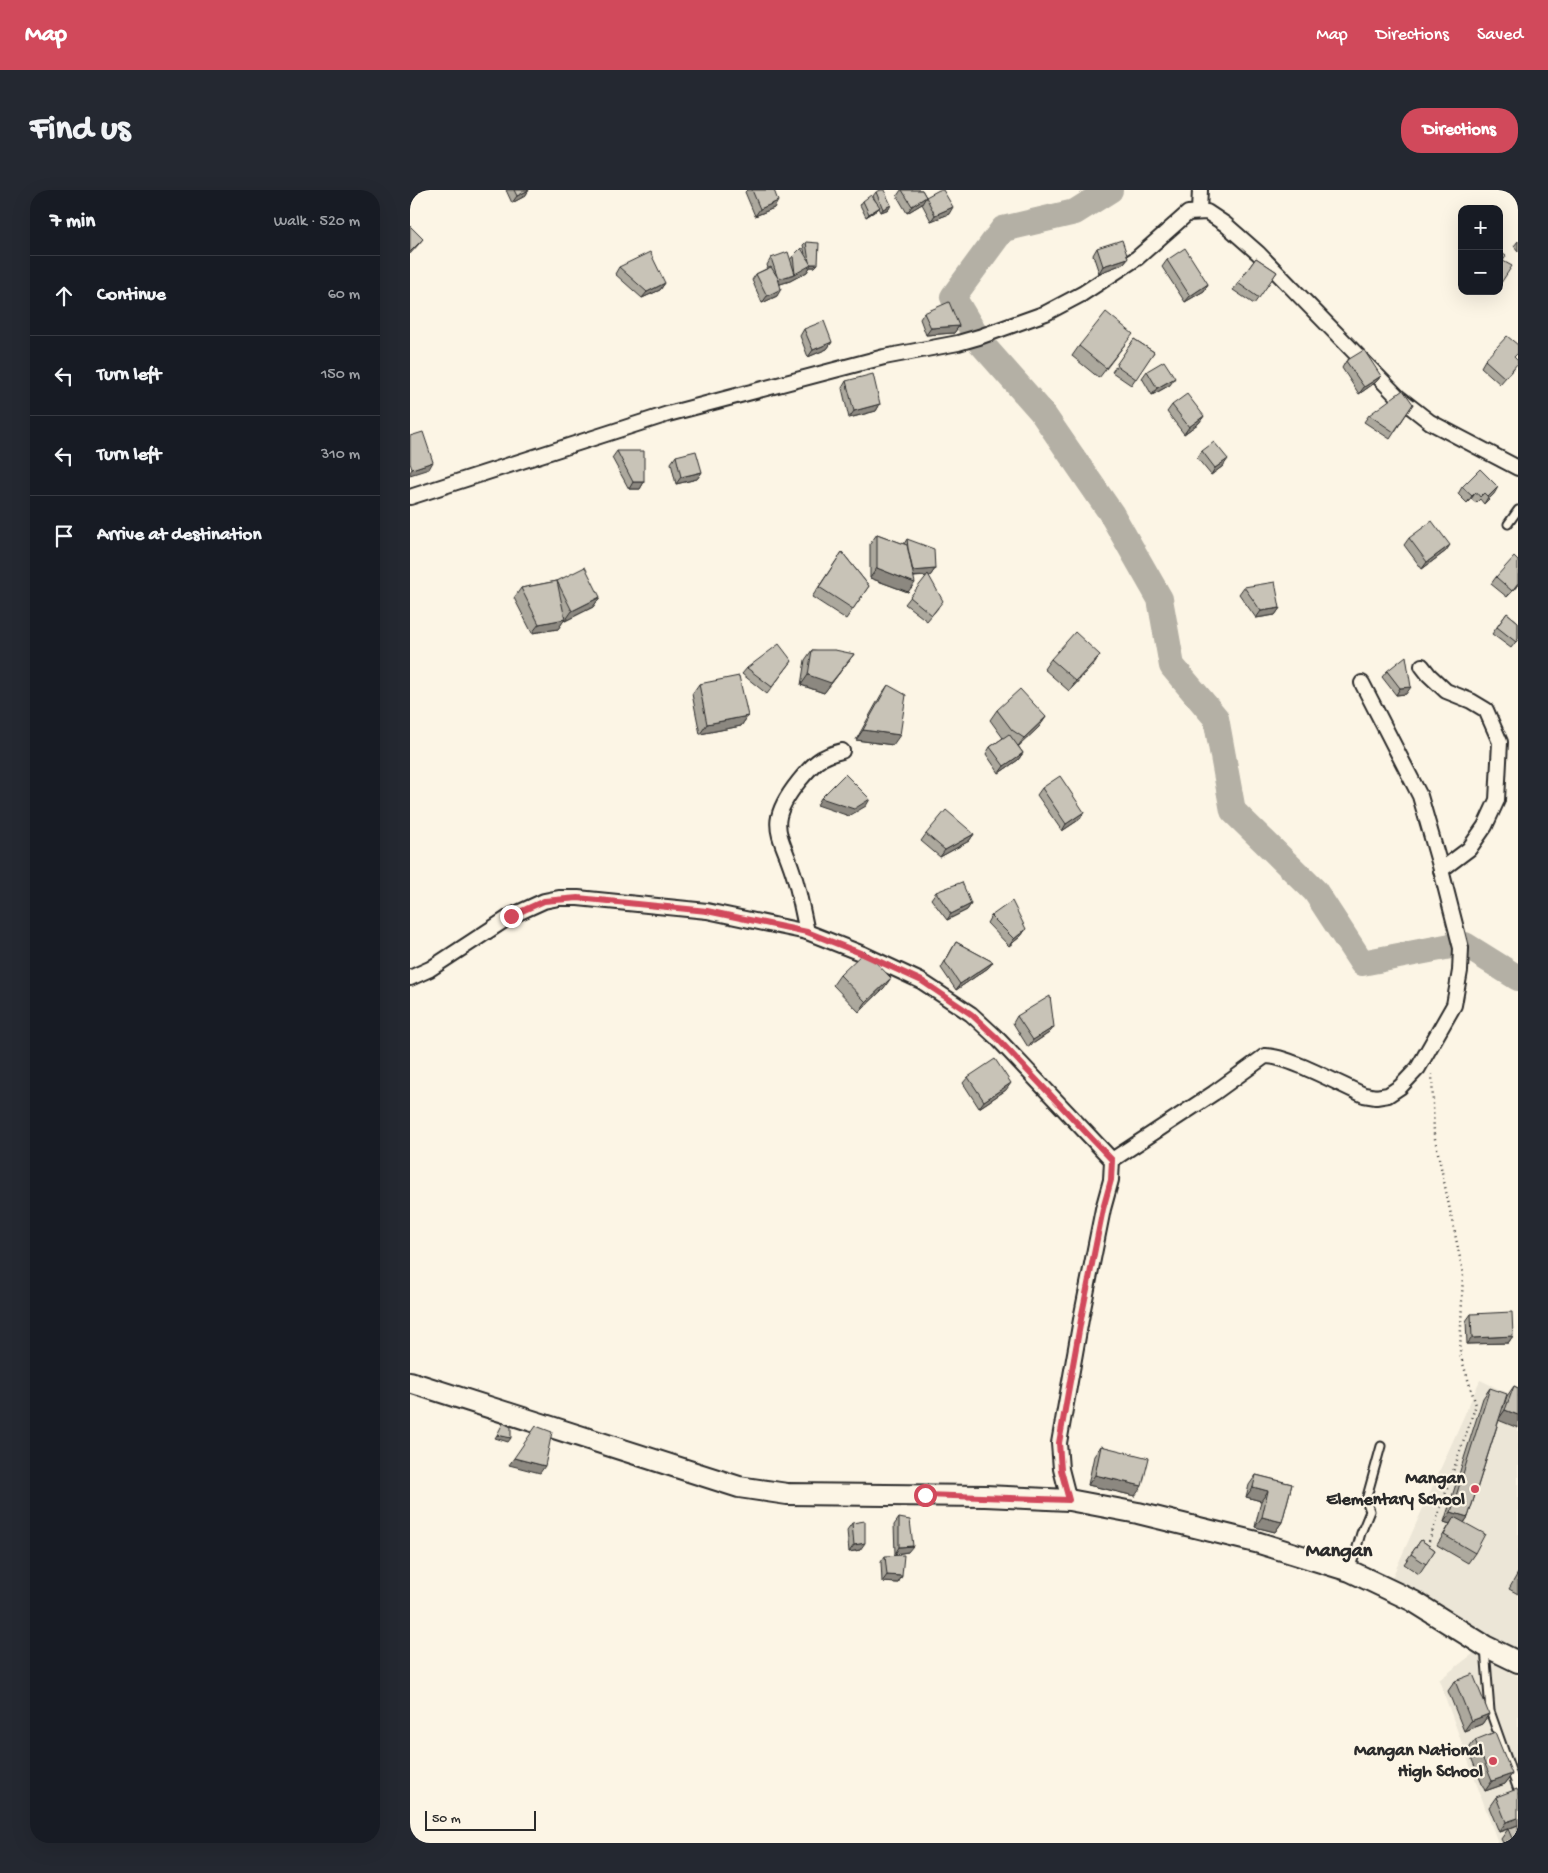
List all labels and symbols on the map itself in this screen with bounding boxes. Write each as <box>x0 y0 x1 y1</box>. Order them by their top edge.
route end <box>500 905 523 928</box>
place label: Mangan Elementary School <box>1326 1469 1465 1511</box>
marker: Mangan Elementary School <box>1469 1483 1481 1495</box>
route start <box>914 1484 937 1507</box>
district label: Mangan <box>1306 1541 1373 1564</box>
place label: Mangan National High School <box>1354 1741 1483 1783</box>
marker: Mangan National High School <box>1487 1755 1499 1767</box>
scale bar <box>425 1808 536 1831</box>

